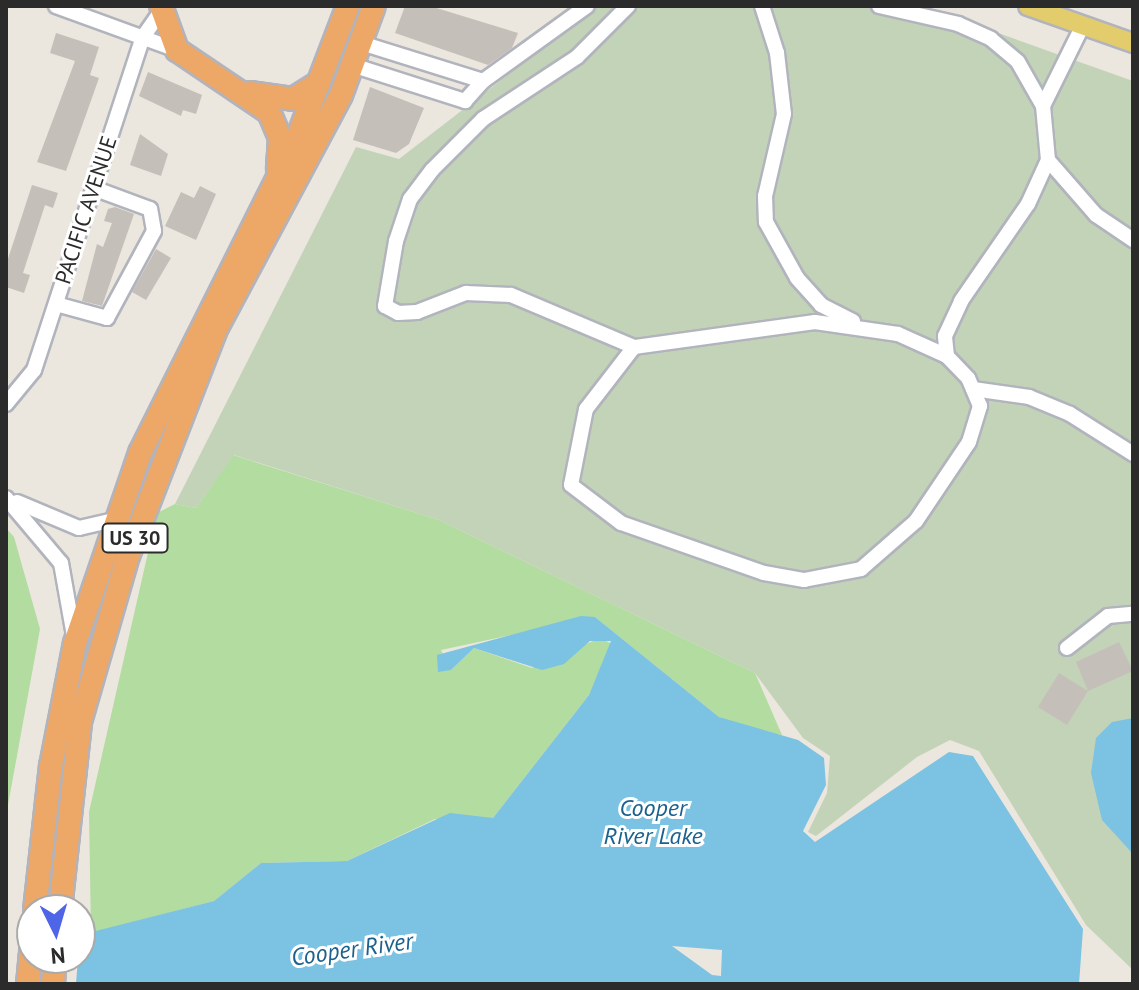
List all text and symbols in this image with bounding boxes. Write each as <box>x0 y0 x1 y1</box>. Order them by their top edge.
street label: PACIFIC AVENUE <box>49 132 123 288</box>
road number: US 30 <box>101 522 169 554</box>
water label: Cooper River Lake <box>603 794 703 850</box>
north arrow <box>16 894 96 974</box>
water label: Cooper River <box>289 926 415 972</box>
text: N <box>49 941 66 970</box>

